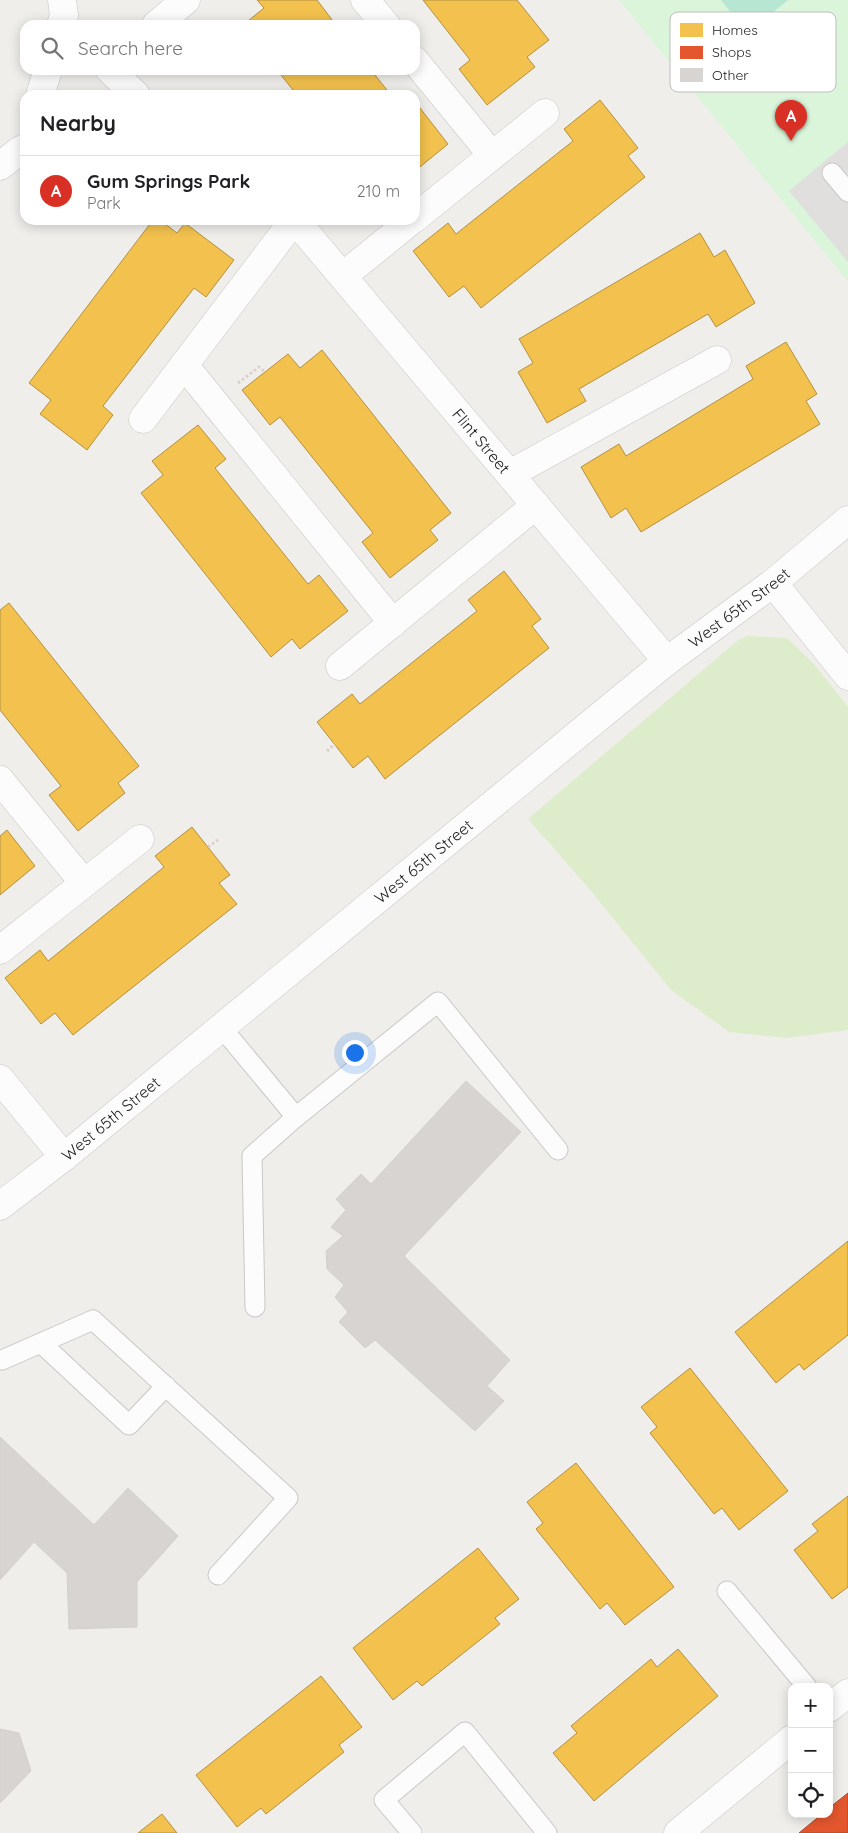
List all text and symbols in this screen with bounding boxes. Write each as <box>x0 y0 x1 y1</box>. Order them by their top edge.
legend <box>670 12 836 92</box>
search box <box>20 20 420 75</box>
text: Homes <box>712 21 758 39</box>
icon: search <box>38 34 66 62</box>
text: Search here <box>78 36 183 60</box>
text: Shops <box>712 43 751 61</box>
text: Other <box>712 66 749 84</box>
pin: A <box>775 100 807 141</box>
text: Nearby <box>40 110 116 136</box>
text: Gum Springs Park <box>87 169 250 193</box>
text: A <box>51 181 61 201</box>
text: 210 m <box>357 181 400 201</box>
text: Park <box>87 193 121 213</box>
street label: Flint Street <box>448 404 514 478</box>
street label: West 65th Street <box>684 563 794 652</box>
street label: West 65th Street <box>370 815 477 908</box>
your location <box>342 1040 368 1066</box>
street label: West 65th Street <box>57 1072 164 1165</box>
map controls <box>788 1683 833 1818</box>
button: + <box>788 1683 833 1728</box>
button: − <box>788 1728 833 1773</box>
button: locate <box>788 1773 833 1818</box>

